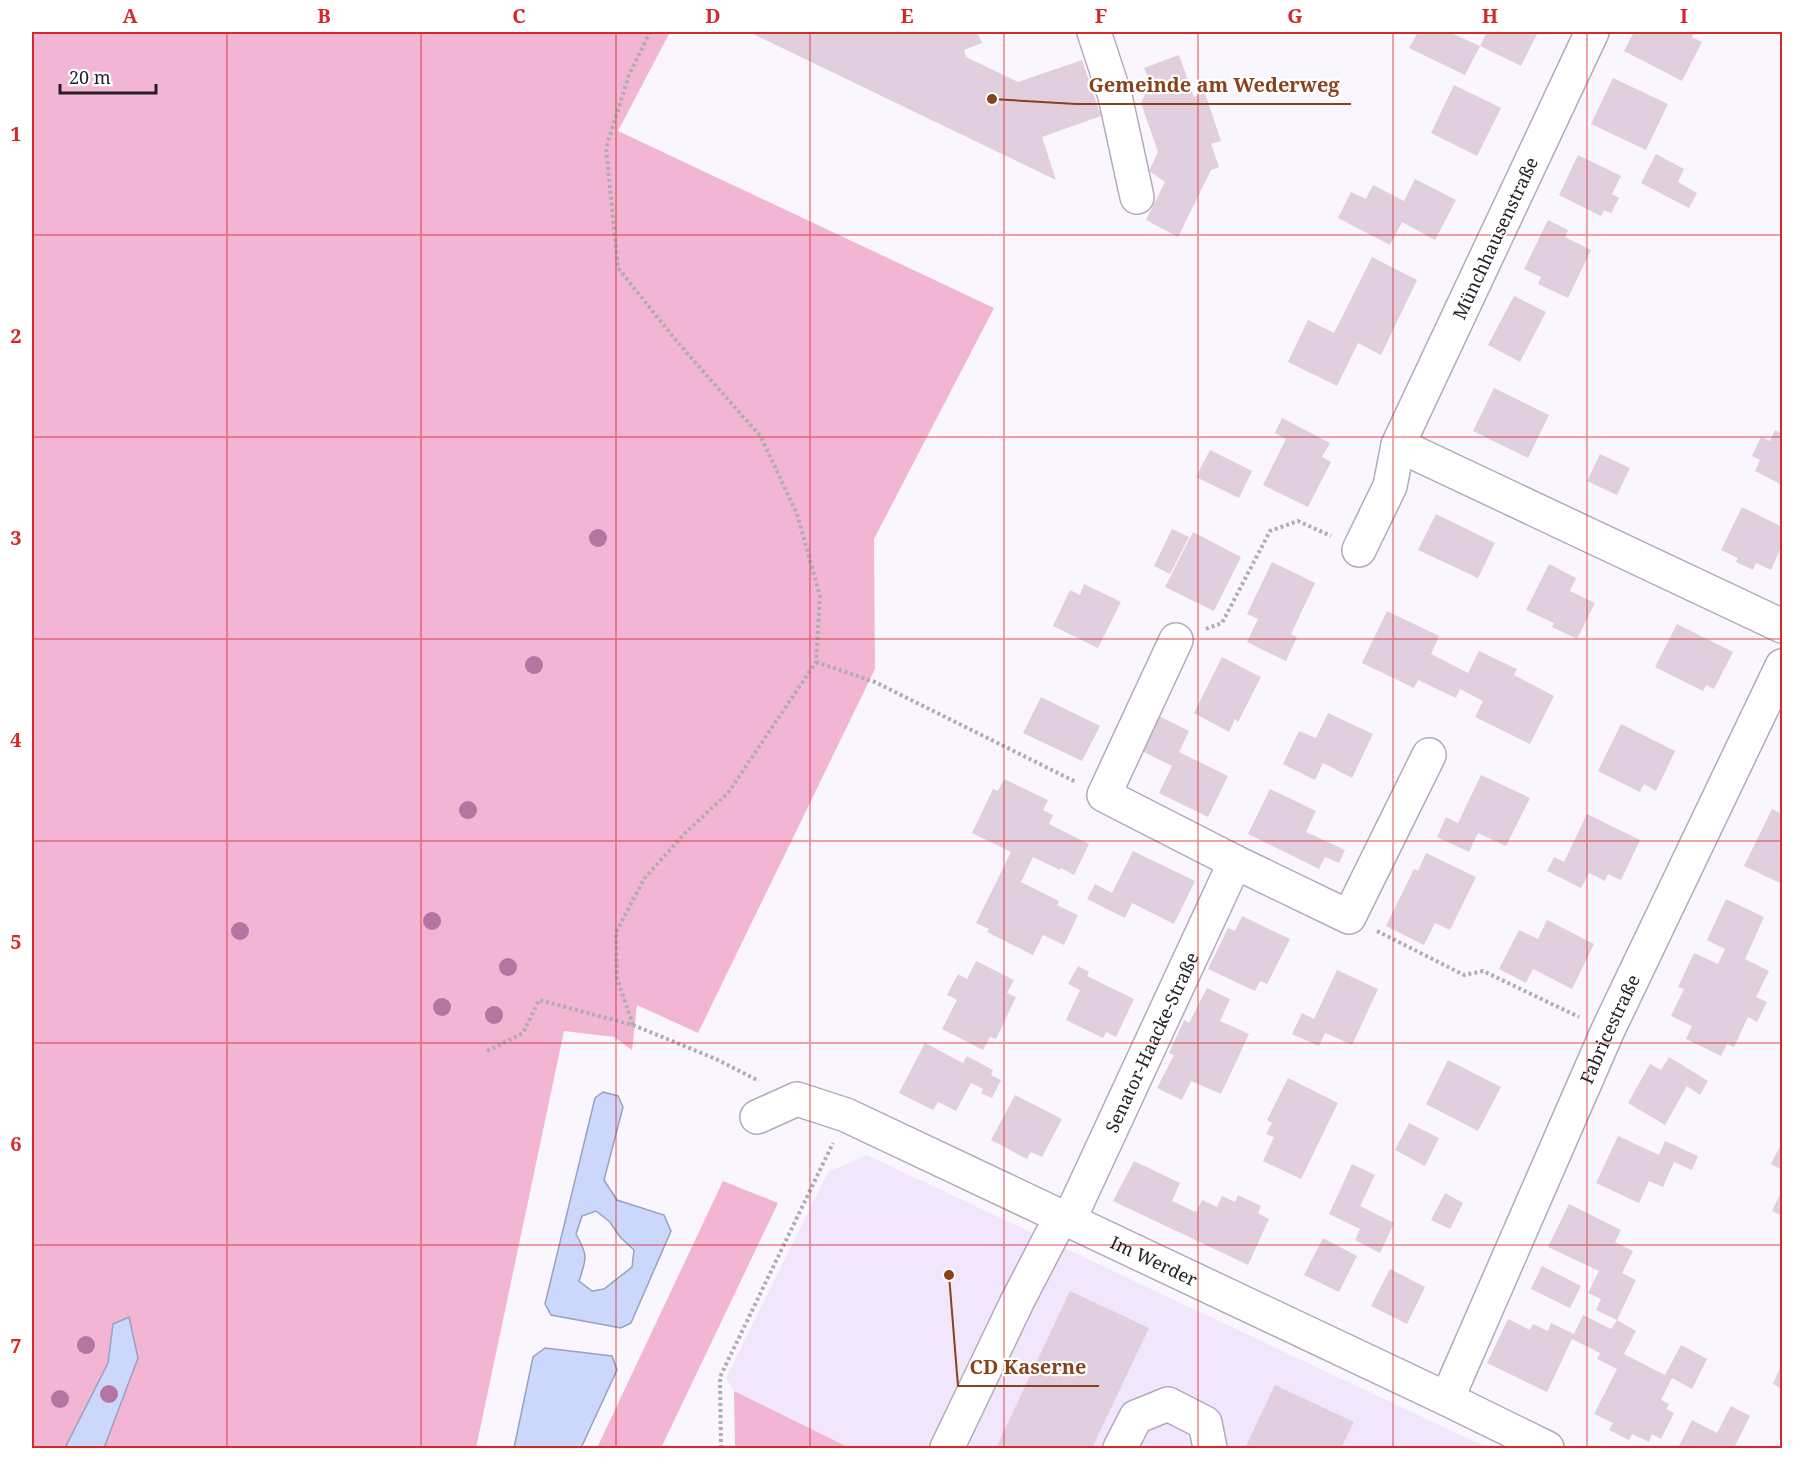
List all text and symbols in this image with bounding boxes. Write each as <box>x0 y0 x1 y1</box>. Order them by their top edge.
text: A <box>122 2 138 29</box>
text: B <box>317 2 331 29</box>
text: C <box>512 2 526 29</box>
text: D <box>705 2 721 29</box>
text: E <box>900 2 914 29</box>
text: F <box>1095 2 1107 29</box>
text: G <box>1287 2 1303 29</box>
text: H <box>1482 2 1498 29</box>
text: I <box>1680 2 1688 29</box>
scale bar <box>60 57 156 95</box>
text: 20 m <box>69 65 111 89</box>
callout: Gemeinde am Wederweg <box>1076 66 1351 104</box>
text: Gemeinde am Wederweg <box>1088 71 1340 98</box>
text: 1 <box>10 120 22 147</box>
street label: Münchhausenstraße <box>1447 153 1543 323</box>
text: 2 <box>10 322 22 349</box>
text: 3 <box>10 524 22 551</box>
text: 4 <box>10 726 22 753</box>
text: 5 <box>10 928 22 955</box>
street label: Senator-Haacke-Straße <box>1099 948 1204 1136</box>
street label: Fabricestraße <box>1574 970 1645 1088</box>
text: 6 <box>10 1130 22 1157</box>
street label: Im Werder <box>1107 1230 1202 1292</box>
text: 7 <box>10 1332 22 1359</box>
callout: CD Kaserne <box>958 1348 1099 1386</box>
text: CD Kaserne <box>970 1353 1086 1380</box>

